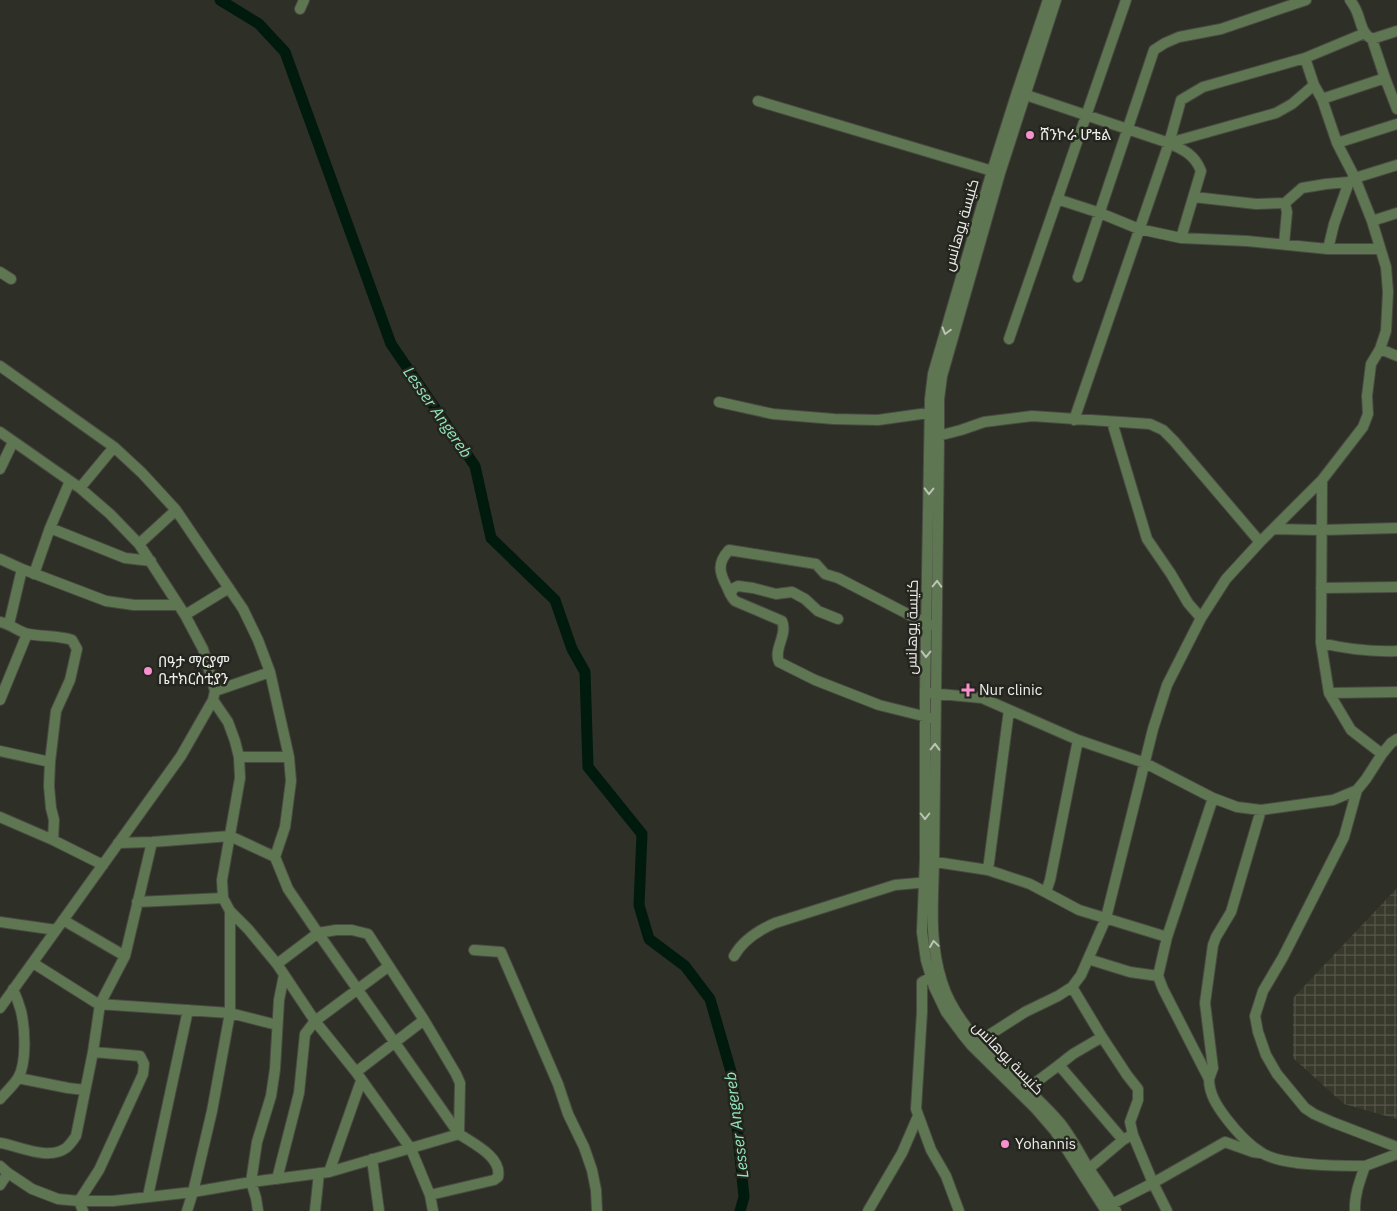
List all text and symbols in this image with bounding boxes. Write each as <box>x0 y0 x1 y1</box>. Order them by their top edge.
place label: ሸንኮራ ሆቴል <box>1040 125 1111 144</box>
marker: ሸንኮራ ሆቴል <box>1024 129 1036 141</box>
street label: كنيسة يوهانس <box>938 177 984 273</box>
one-way arrow <box>941 326 951 334</box>
water label: Lesser Angereb <box>399 363 477 461</box>
one-way arrow <box>924 488 934 495</box>
street label: كنيسة يوهانس <box>901 579 923 675</box>
one-way arrow <box>932 580 942 588</box>
one-way arrow <box>921 650 931 658</box>
place label: በዓታ ማርያም ቤተክርስቲያን <box>158 652 230 688</box>
marker: በዓታ ማርያም ቤተክርስቲያን <box>142 665 154 677</box>
place label: Nur clinic <box>979 680 1043 699</box>
marker: Nur clinic <box>961 683 975 697</box>
one-way arrow <box>930 742 940 750</box>
one-way arrow <box>920 812 930 820</box>
one-way arrow <box>929 940 940 948</box>
street label: كنيسة يوهانس <box>968 1017 1048 1099</box>
water label: Lesser Angereb <box>720 1071 752 1179</box>
place label: Yohannis <box>1015 1134 1076 1153</box>
marker: Yohannis <box>999 1138 1011 1150</box>

